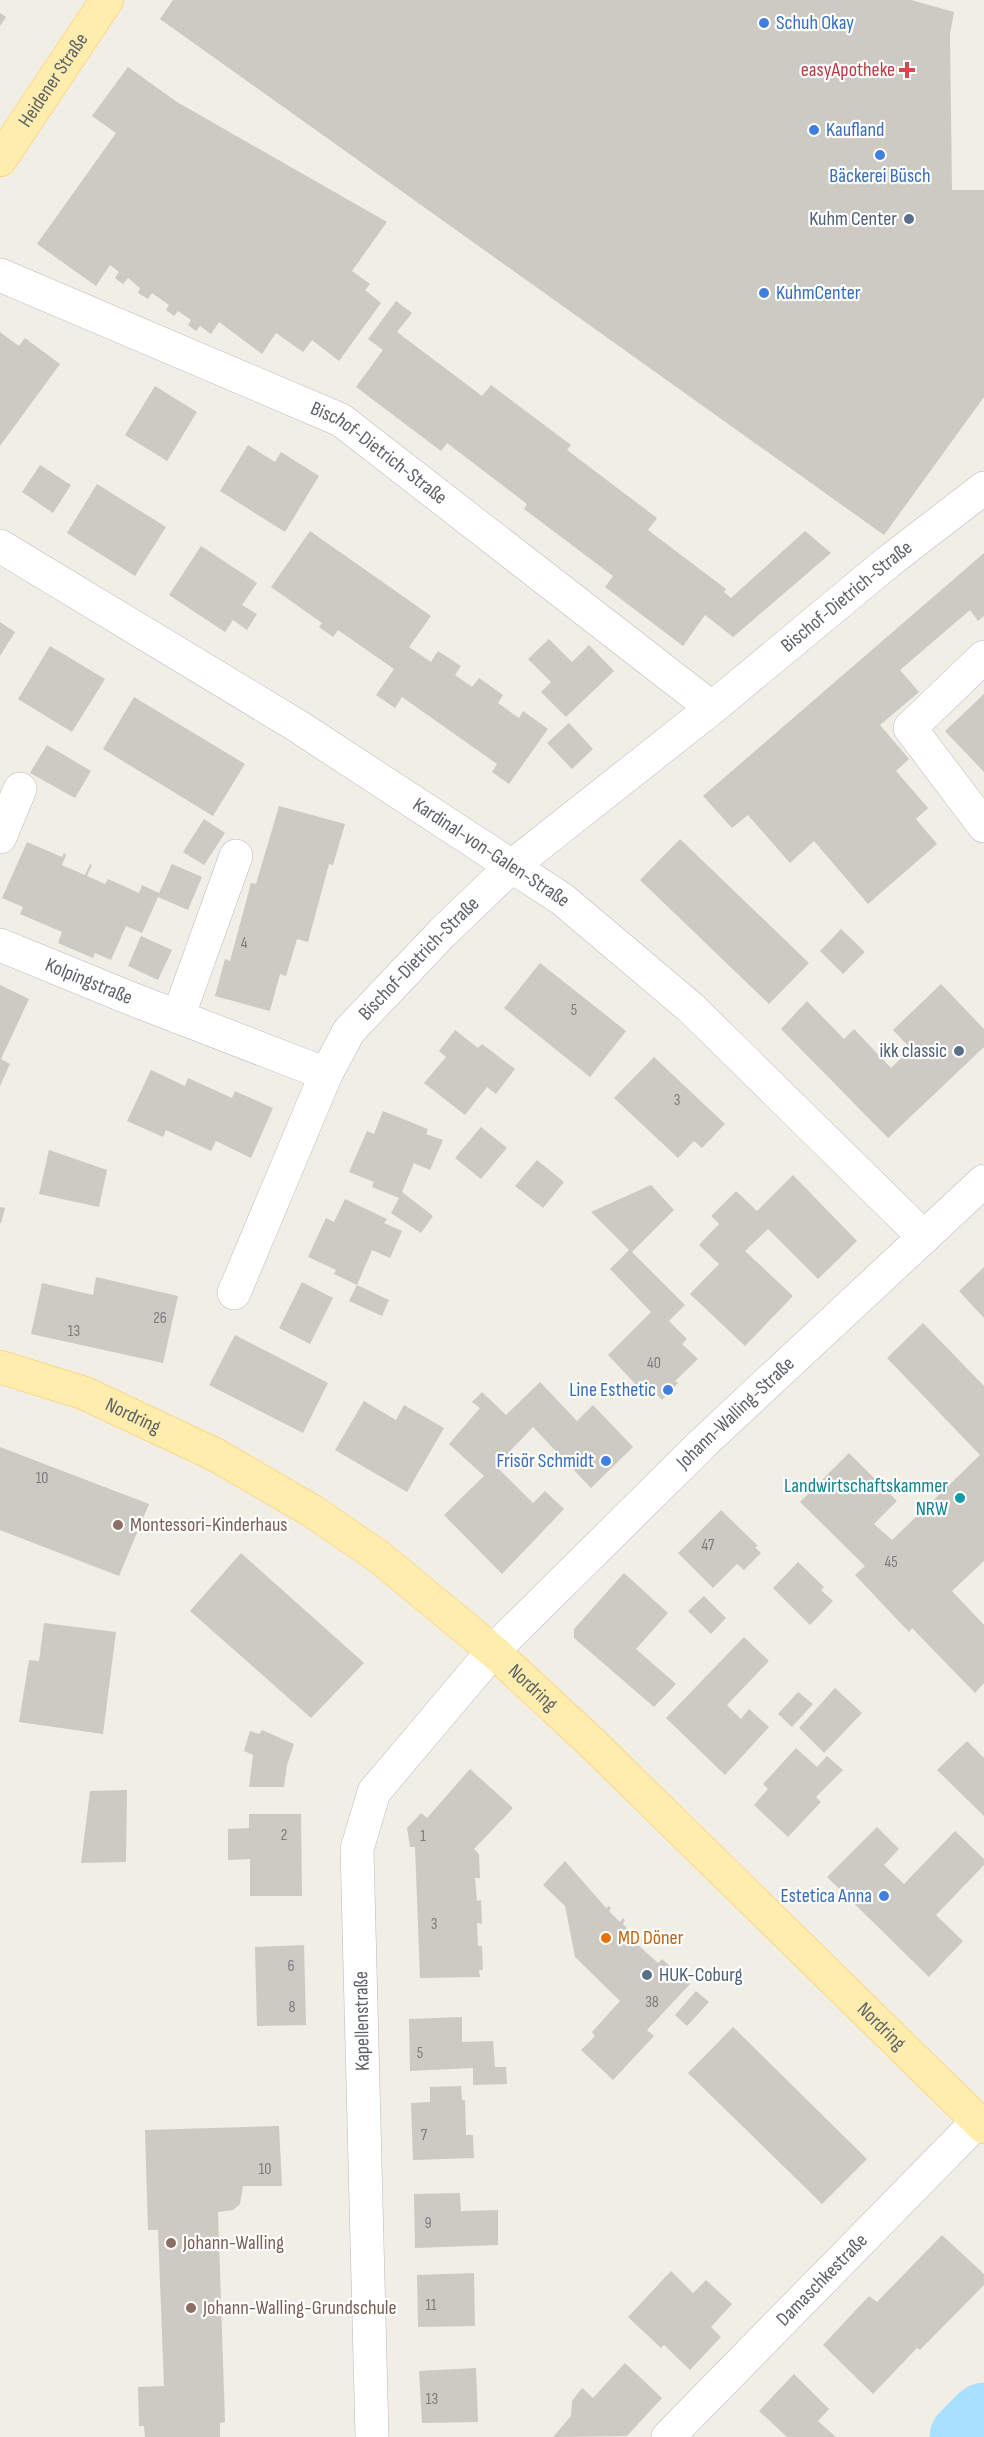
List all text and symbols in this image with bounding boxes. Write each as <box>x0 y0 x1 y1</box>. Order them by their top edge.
place label: Schuh Okay <box>776 11 854 35</box>
marker: Schuh Okay <box>757 16 771 30</box>
street label: Heidener Straße <box>13 29 93 132</box>
place label: easyApotheke <box>801 58 895 82</box>
marker: easyApotheke <box>900 63 914 77</box>
place label: Kaufland <box>826 118 884 142</box>
marker: Kaufland <box>807 123 821 137</box>
marker: Bäckerei Büsch <box>873 148 887 162</box>
place label: Bäckerei Büsch <box>829 164 931 188</box>
place label: Kuhm Center <box>809 207 897 231</box>
marker: Kuhm Center <box>902 212 916 226</box>
place label: KuhmCenter <box>776 281 861 305</box>
marker: KuhmCenter <box>757 286 771 300</box>
street label: Bischof-Dietrich-Straße <box>307 396 452 510</box>
street label: Bischof-Dietrich-Straße <box>776 536 917 658</box>
street label: Kardinal-von-Galen-Straße <box>408 793 575 912</box>
street label: Bischof-Dietrich-Straße <box>354 892 484 1025</box>
house number: 4 <box>241 934 248 953</box>
street label: Kolpingstraße <box>42 953 136 1010</box>
house number: 5 <box>571 1001 577 1020</box>
place label: ikk classic <box>880 1039 947 1063</box>
marker: ikk classic <box>952 1044 966 1058</box>
house number: 3 <box>674 1091 680 1110</box>
house number: 26 <box>153 1309 167 1328</box>
house number: 13 <box>68 1322 80 1341</box>
street label: Johann-Walling-Straße <box>671 1352 799 1475</box>
house number: 40 <box>647 1354 661 1373</box>
place label: Line Esthetic <box>569 1378 656 1402</box>
marker: Line Esthetic <box>661 1383 675 1397</box>
street label: Nordring <box>101 1393 164 1439</box>
place label: Frisör Schmidt <box>496 1449 594 1473</box>
marker: Frisör Schmidt <box>599 1454 613 1468</box>
house number: 10 <box>36 1469 48 1488</box>
place label: Landwirtschaftskammer NRW <box>784 1474 948 1521</box>
marker: Landwirtschaftskammer NRW <box>953 1491 967 1505</box>
place label: Montessori-Kinderhaus <box>130 1513 287 1537</box>
marker: Montessori-Kinderhaus <box>111 1518 125 1532</box>
house number: 47 <box>702 1536 715 1555</box>
house number: 45 <box>884 1553 898 1572</box>
street label: Nordring <box>503 1659 562 1716</box>
house number: 2 <box>281 1826 287 1845</box>
house number: 1 <box>420 1827 426 1846</box>
place label: Estetica Anna <box>780 1884 872 1908</box>
marker: Estetica Anna <box>877 1889 891 1903</box>
house number: 3 <box>431 1915 437 1934</box>
place label: MD Döner <box>618 1926 684 1950</box>
marker: MD Döner <box>599 1931 613 1945</box>
house number: 6 <box>287 1957 295 1976</box>
place label: HUK-Coburg <box>659 1963 742 1987</box>
marker: HUK-Coburg <box>640 1968 654 1982</box>
street label: Kapellenstraße <box>349 1971 375 2071</box>
house number: 38 <box>645 1993 659 2012</box>
street label: Nordring <box>852 1997 910 2055</box>
house number: 8 <box>288 1998 296 2017</box>
house number: 5 <box>417 2044 423 2063</box>
house number: 7 <box>421 2126 428 2145</box>
house number: 10 <box>259 2160 271 2179</box>
house number: 9 <box>424 2214 432 2233</box>
street label: Damaschkestraße <box>771 2229 873 2331</box>
place label: Johann-Walling <box>182 2231 284 2255</box>
marker: Johann-Walling <box>164 2236 178 2250</box>
place label: Johann-Walling-Grundschule <box>202 2296 397 2320</box>
house number: 11 <box>425 2296 437 2315</box>
marker: Johann-Walling-Grundschule <box>184 2301 198 2315</box>
house number: 13 <box>426 2390 438 2409</box>

